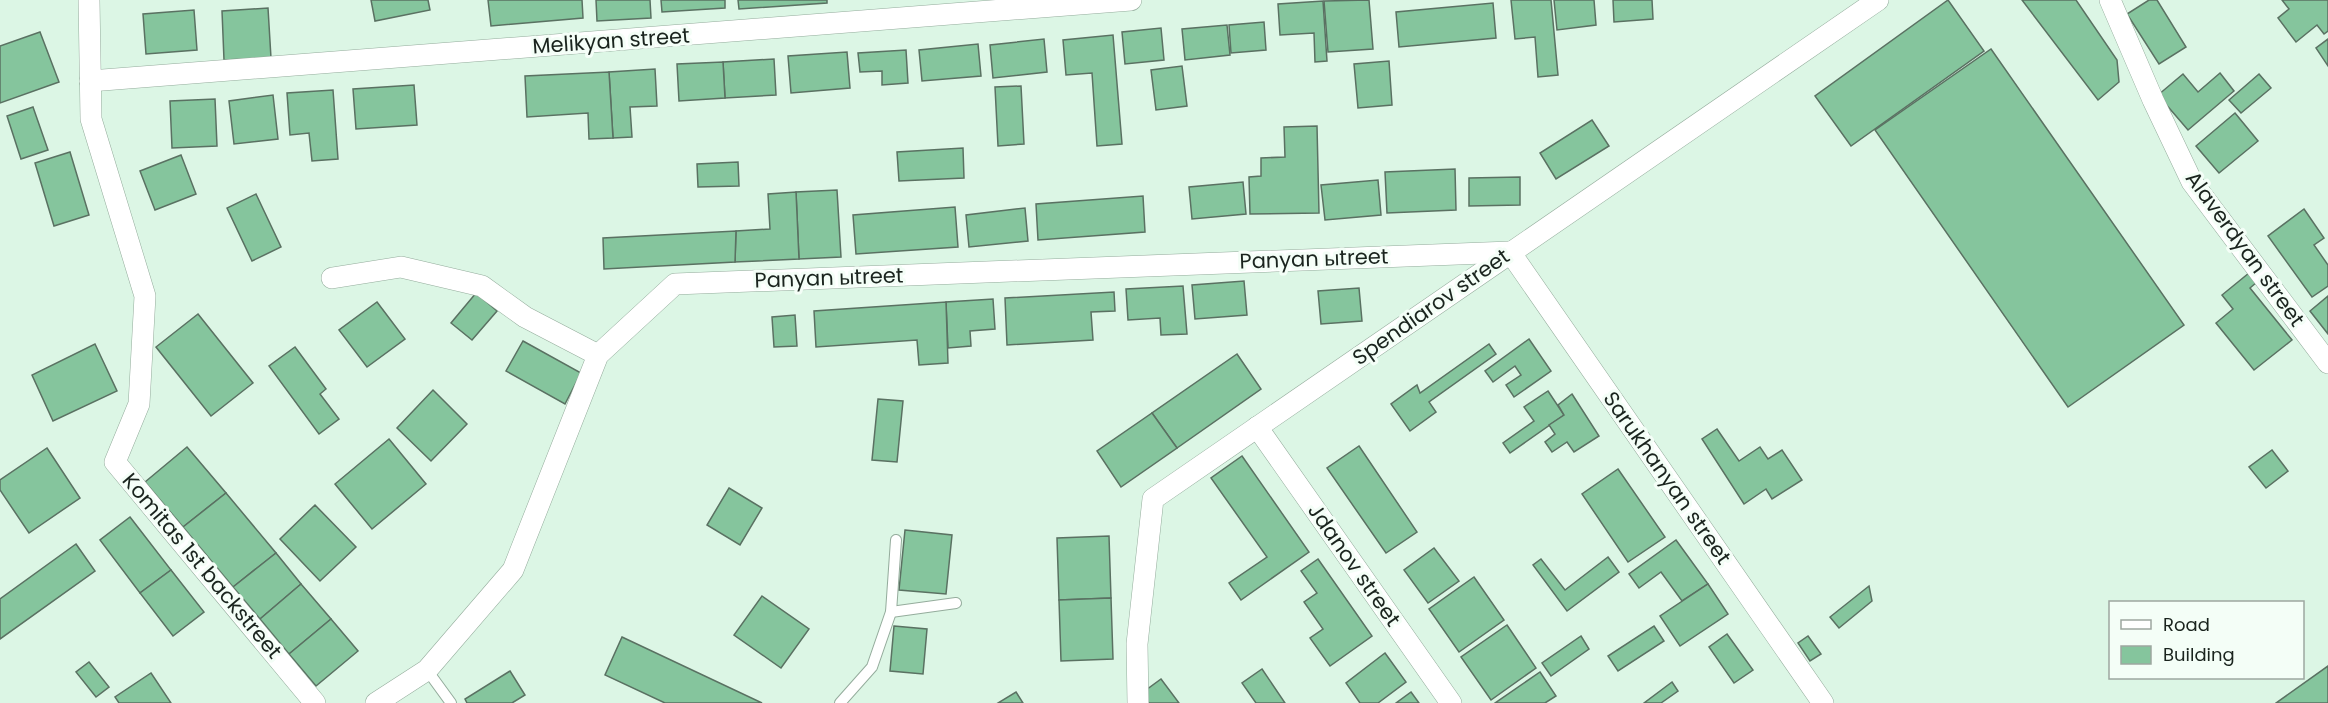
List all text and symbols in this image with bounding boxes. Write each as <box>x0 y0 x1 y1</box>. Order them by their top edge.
street label: Melikyan street <box>531 21 691 60</box>
street label: Alaverdyan street <box>2179 165 2312 332</box>
street label: Panyan ыtreet <box>1239 241 1389 276</box>
street label: Spendiarov street <box>1346 242 1515 372</box>
street label: Panyan ыtreet <box>754 260 904 295</box>
street label: Sarukhanyan street <box>1597 385 1738 570</box>
street label: Komitas 1st backstreet <box>116 467 289 665</box>
street label: Jdanov street <box>1301 497 1408 632</box>
legend <box>2109 601 2304 679</box>
text: Road <box>2163 612 2210 637</box>
text: Building <box>2163 642 2235 667</box>

